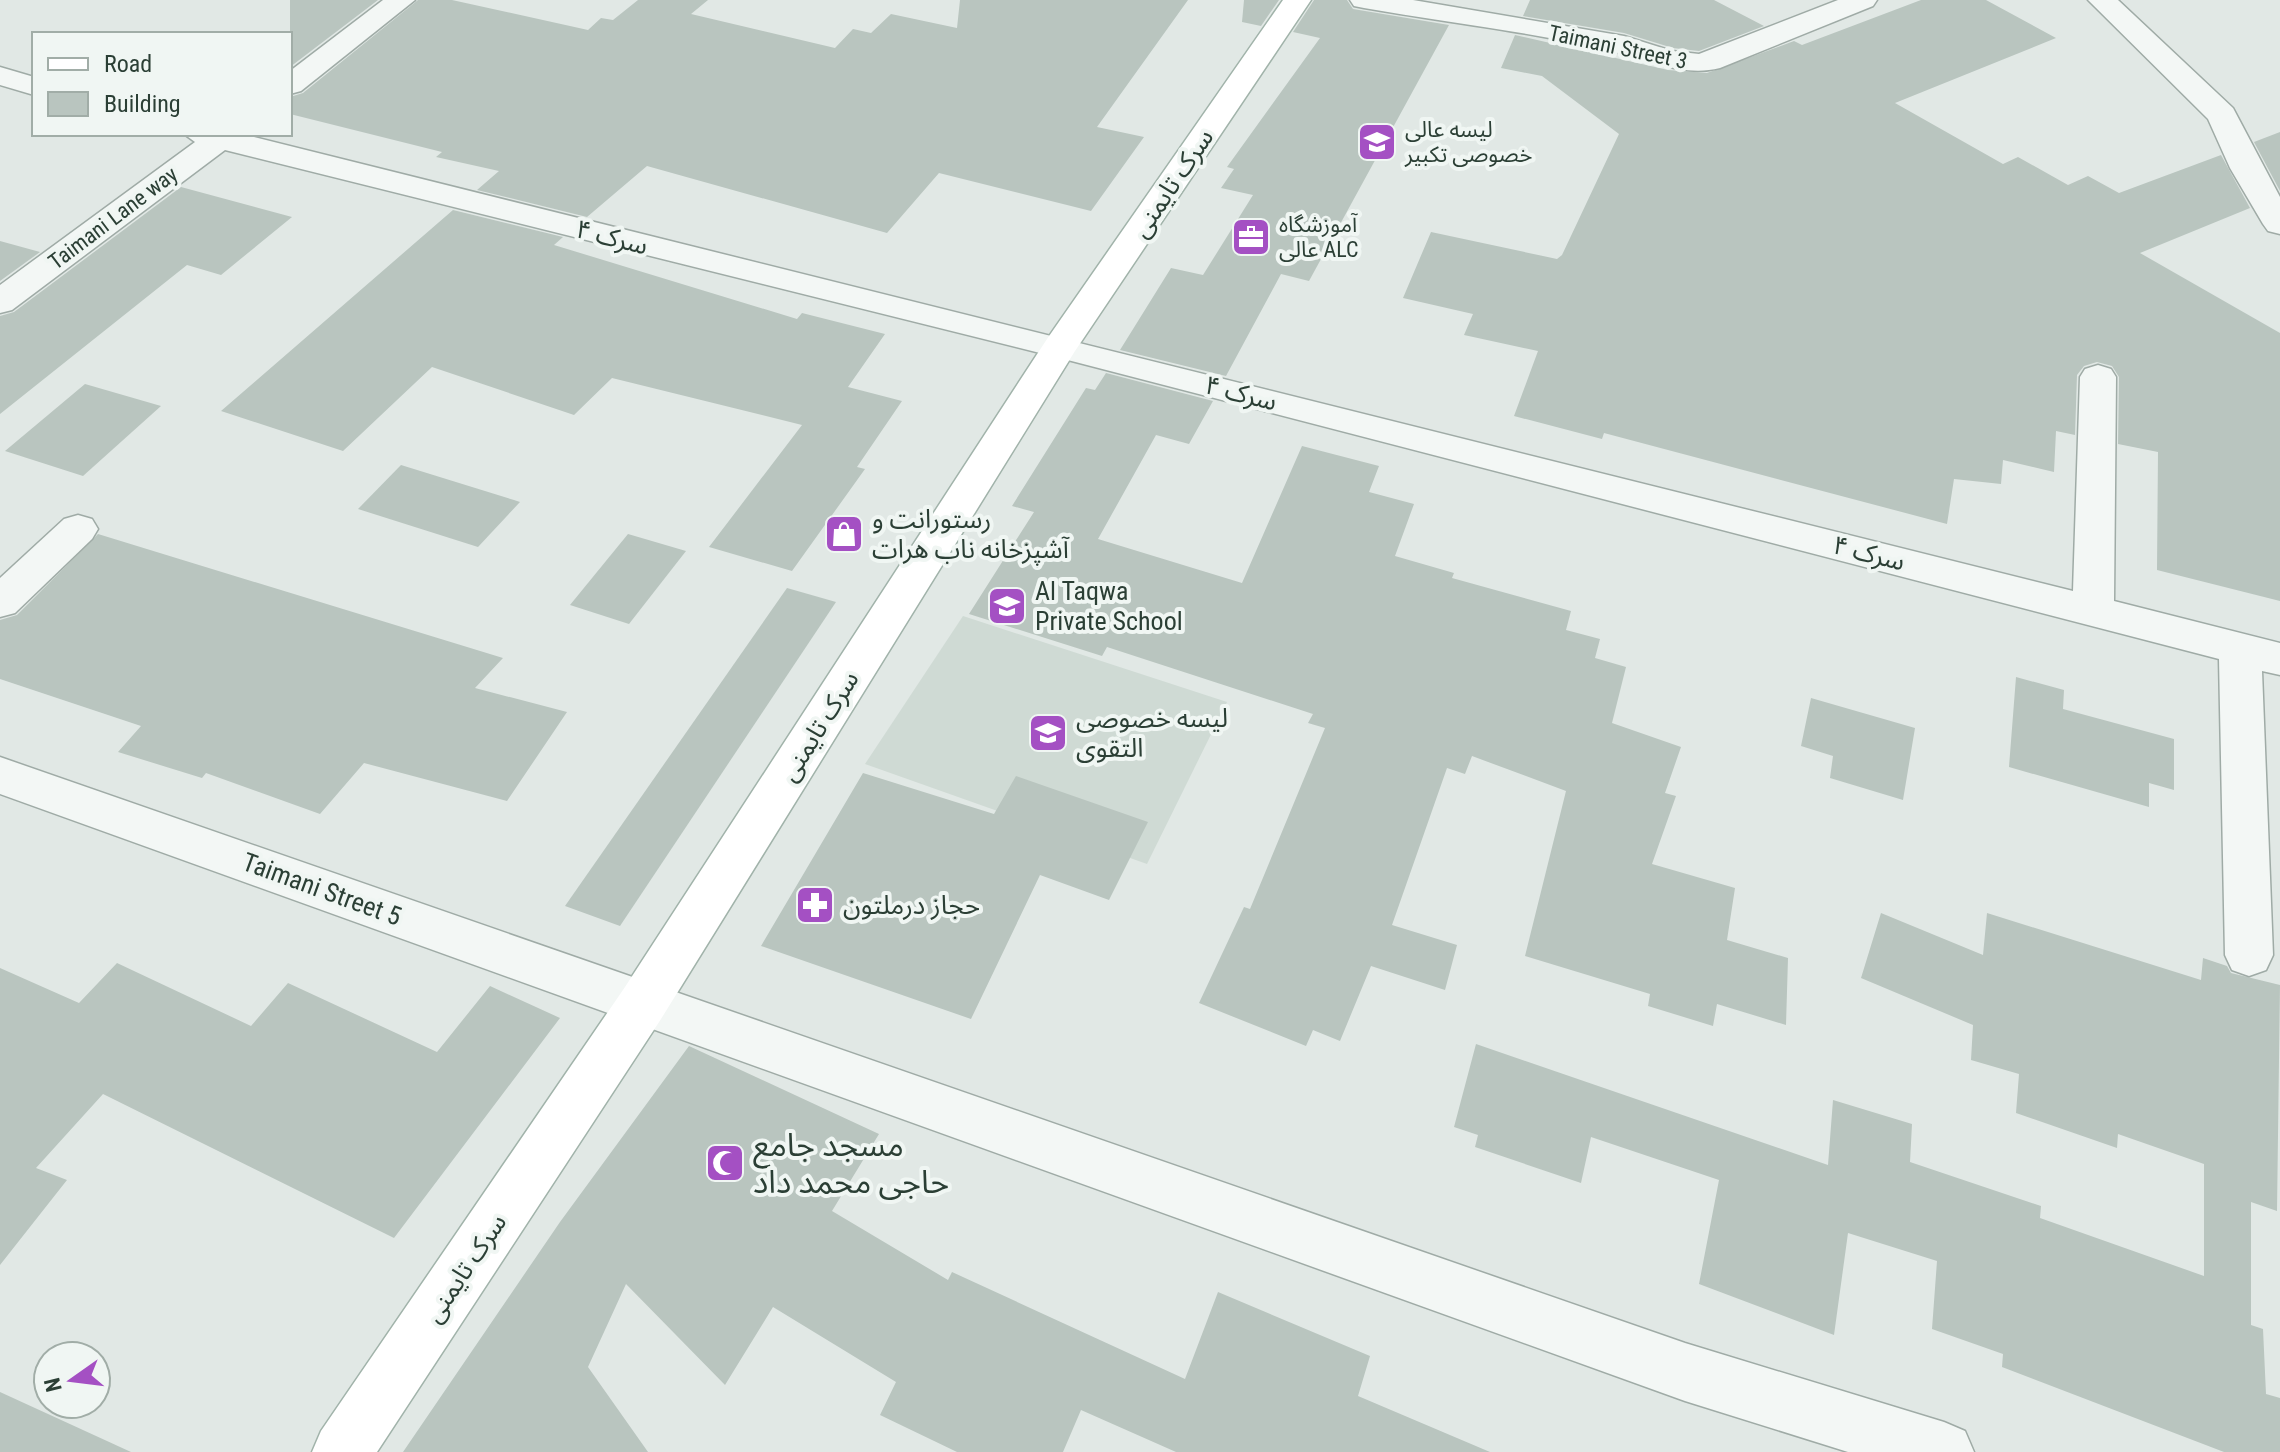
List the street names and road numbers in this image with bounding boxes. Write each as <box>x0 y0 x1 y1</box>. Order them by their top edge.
street label: Taimani Street 3 <box>1546 20 1690 74</box>
street label: سرک تایمنی <box>1125 123 1219 243</box>
street label: Taimani Lane way <box>44 162 182 274</box>
street label: سرک ۴ <box>573 214 651 260</box>
street label: سرک ۴ <box>1202 370 1280 416</box>
street label: سرک ۴ <box>1830 530 1908 576</box>
street label: سرک تایمنی <box>773 665 865 787</box>
street label: Taimani Street 5 <box>238 846 406 932</box>
street label: سرک تایمنی <box>418 1208 512 1328</box>

